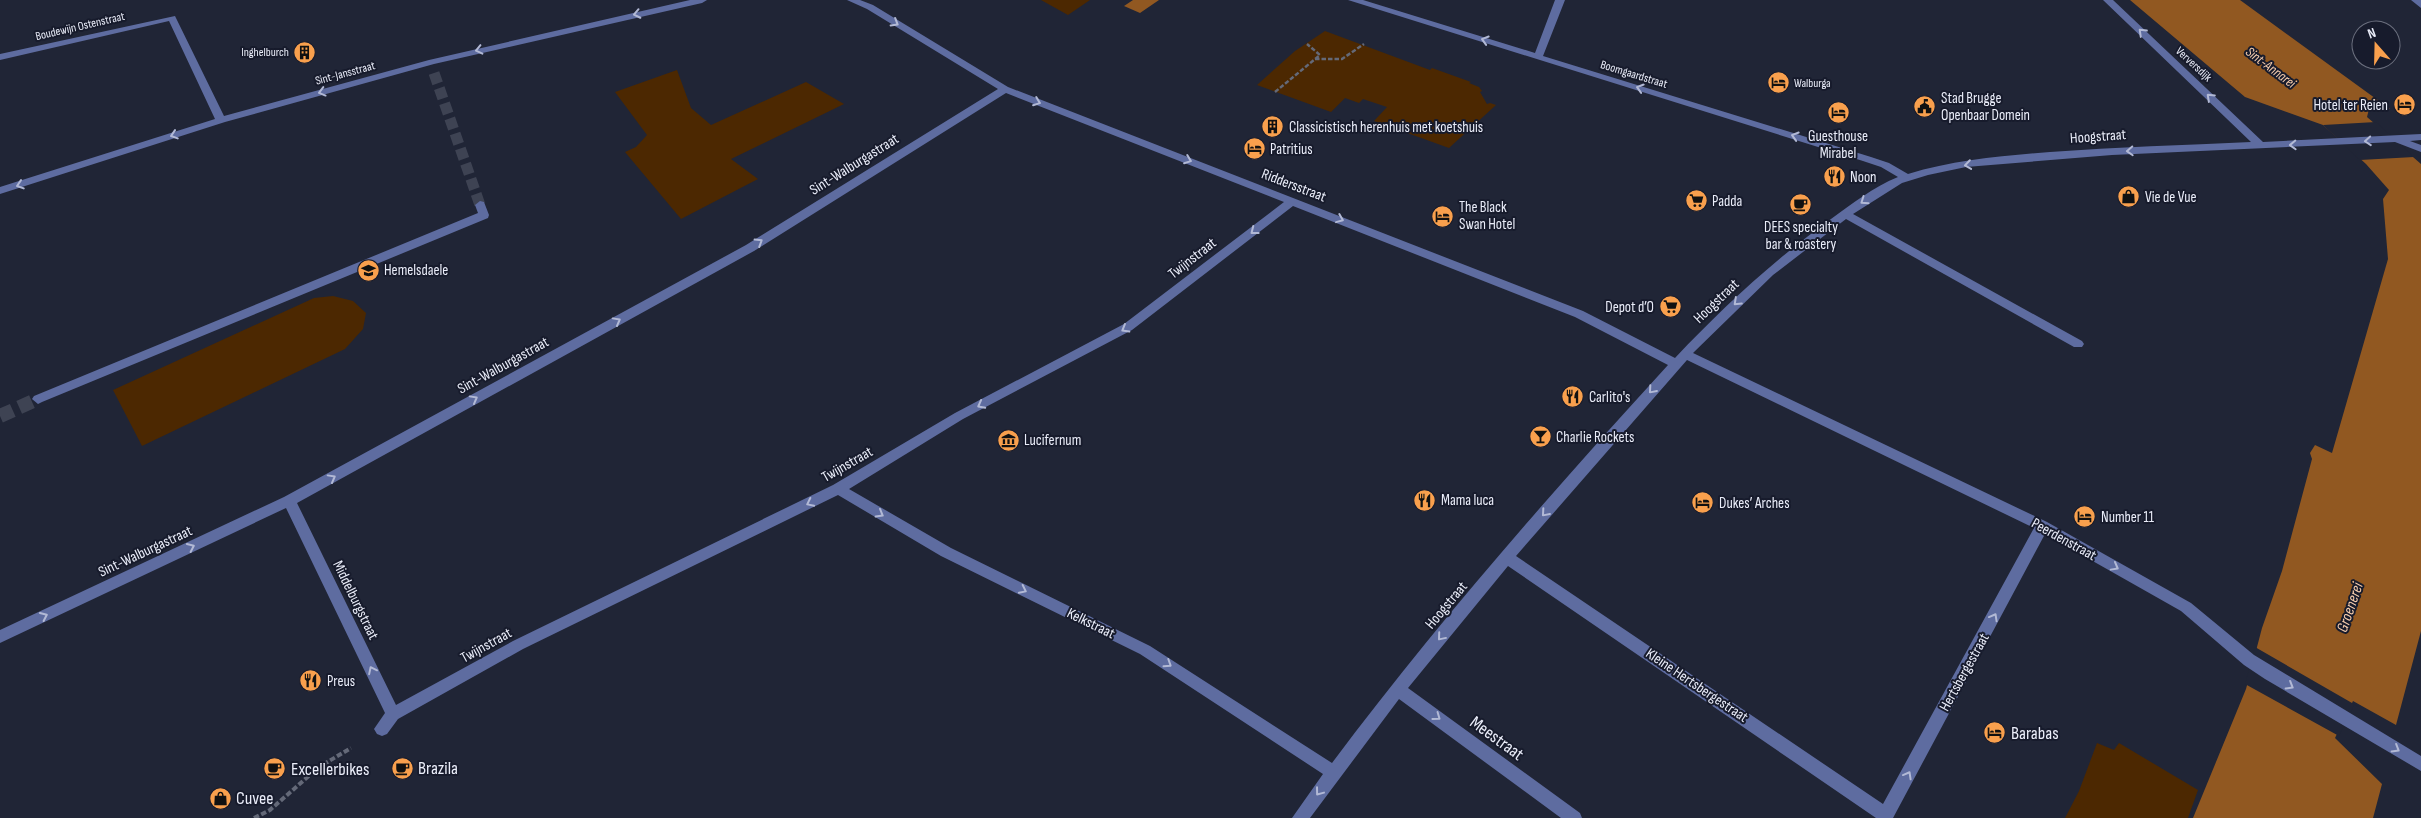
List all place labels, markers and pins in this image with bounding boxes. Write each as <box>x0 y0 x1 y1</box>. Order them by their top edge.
building icon: Inghelburch <box>293 40 317 64</box>
place label: Inghelburch <box>241 45 289 60</box>
hotel icon: Walburga <box>1766 71 1790 95</box>
place label: Walburga <box>1794 76 1831 91</box>
place label: Stad Brugge Openbaar Domein <box>1941 89 2030 125</box>
hotel icon: Hotel ter Reien <box>2392 93 2416 117</box>
public building icon: Stad Brugge Openbaar Domein <box>1913 95 1937 119</box>
place label: Hotel ter Reien <box>2313 96 2388 115</box>
hotel icon: Guesthouse Mirabel <box>1826 101 1850 125</box>
building icon: Classicistisch herenhuis met koetshuis <box>1261 115 1285 139</box>
place label: Classicistisch herenhuis met koetshuis <box>1289 118 1483 137</box>
place label: Guesthouse Mirabel <box>1808 127 1868 163</box>
hotel icon: Patritius <box>1242 137 1266 161</box>
place label: Patritius <box>1270 140 1313 159</box>
restaurant icon: Noon <box>1822 165 1846 189</box>
place label: Noon <box>1850 168 1877 187</box>
shop icon: Vie de Vue <box>2117 185 2141 209</box>
place label: Vie de Vue <box>2145 188 2196 207</box>
supermarket icon: Padda <box>1684 189 1708 213</box>
place label: Padda <box>1712 192 1742 211</box>
cafe icon: DEES specialty bar & roastery <box>1789 192 1813 216</box>
place label: The Black Swan Hotel <box>1459 198 1515 234</box>
hotel icon: The Black Swan Hotel <box>1431 204 1455 228</box>
place label: DEES specialty bar & roastery <box>1764 218 1838 254</box>
school or university icon: Hemelsdaele <box>356 258 380 282</box>
place label: Hemelsdaele <box>384 261 448 280</box>
supermarket icon: Depot d’O <box>1658 295 1682 319</box>
place label: Depot d’O <box>1605 298 1654 317</box>
restaurant icon: Carlito's <box>1561 385 1585 409</box>
place label: Carlito's <box>1589 388 1630 407</box>
bar icon: Charlie Rockets <box>1528 425 1552 449</box>
museum icon: Lucifernum <box>996 428 1020 452</box>
place label: Charlie Rockets <box>1556 428 1634 447</box>
place label: Lucifernum <box>1024 431 1081 450</box>
restaurant icon: Mama luca <box>1413 488 1437 512</box>
place label: Mama luca <box>1441 491 1494 510</box>
hotel icon: Dukes’ Arches <box>1691 491 1715 515</box>
place label: Dukes’ Arches <box>1719 494 1790 513</box>
hotel icon: Number 11 <box>2073 505 2097 529</box>
place label: Number 11 <box>2101 508 2155 527</box>
restaurant icon: Preus <box>299 669 323 693</box>
place label: Preus <box>327 672 355 691</box>
hotel icon: Barabas <box>1983 721 2007 745</box>
place label: Barabas <box>2011 723 2059 744</box>
cafe icon: Brazila <box>390 756 414 780</box>
cafe icon: Excellerbikes <box>263 757 287 781</box>
place label: Brazila <box>418 758 458 779</box>
place label: Excellerbikes <box>291 759 369 780</box>
shop icon: Cuvee <box>208 786 232 810</box>
place label: Cuvee <box>236 788 273 809</box>

